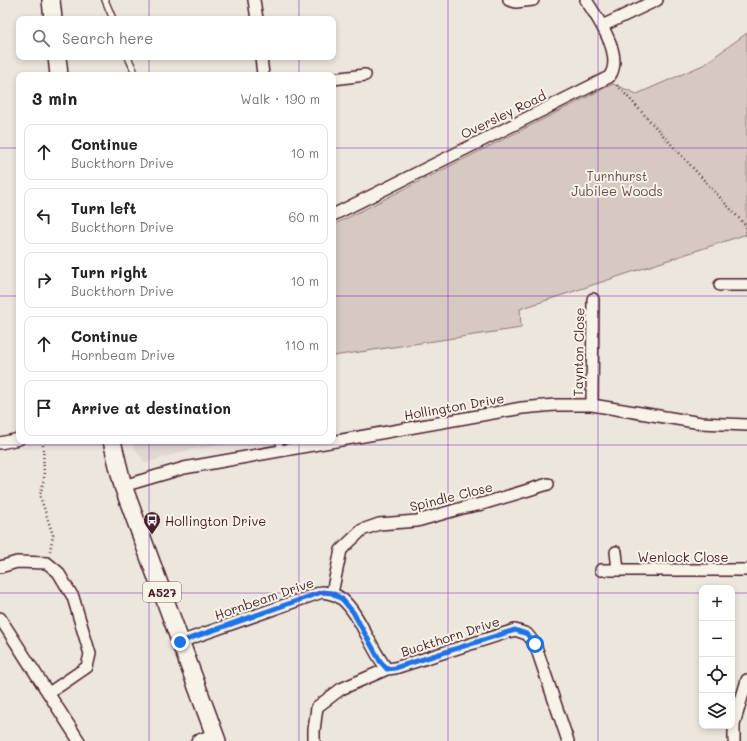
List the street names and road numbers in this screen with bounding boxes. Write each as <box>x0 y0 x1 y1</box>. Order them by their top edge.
street label: Oversley Road <box>458 86 548 142</box>
street label: Taynton Close <box>569 307 587 397</box>
street label: Hollington Drive <box>403 389 505 423</box>
street label: Spindle Close <box>408 477 494 515</box>
street label: Wenlock Close <box>638 548 728 565</box>
street label: Hornbeam Drive <box>212 573 316 623</box>
road number: A527 <box>143 582 181 602</box>
street label: Buckthorn Drive <box>399 612 501 660</box>

